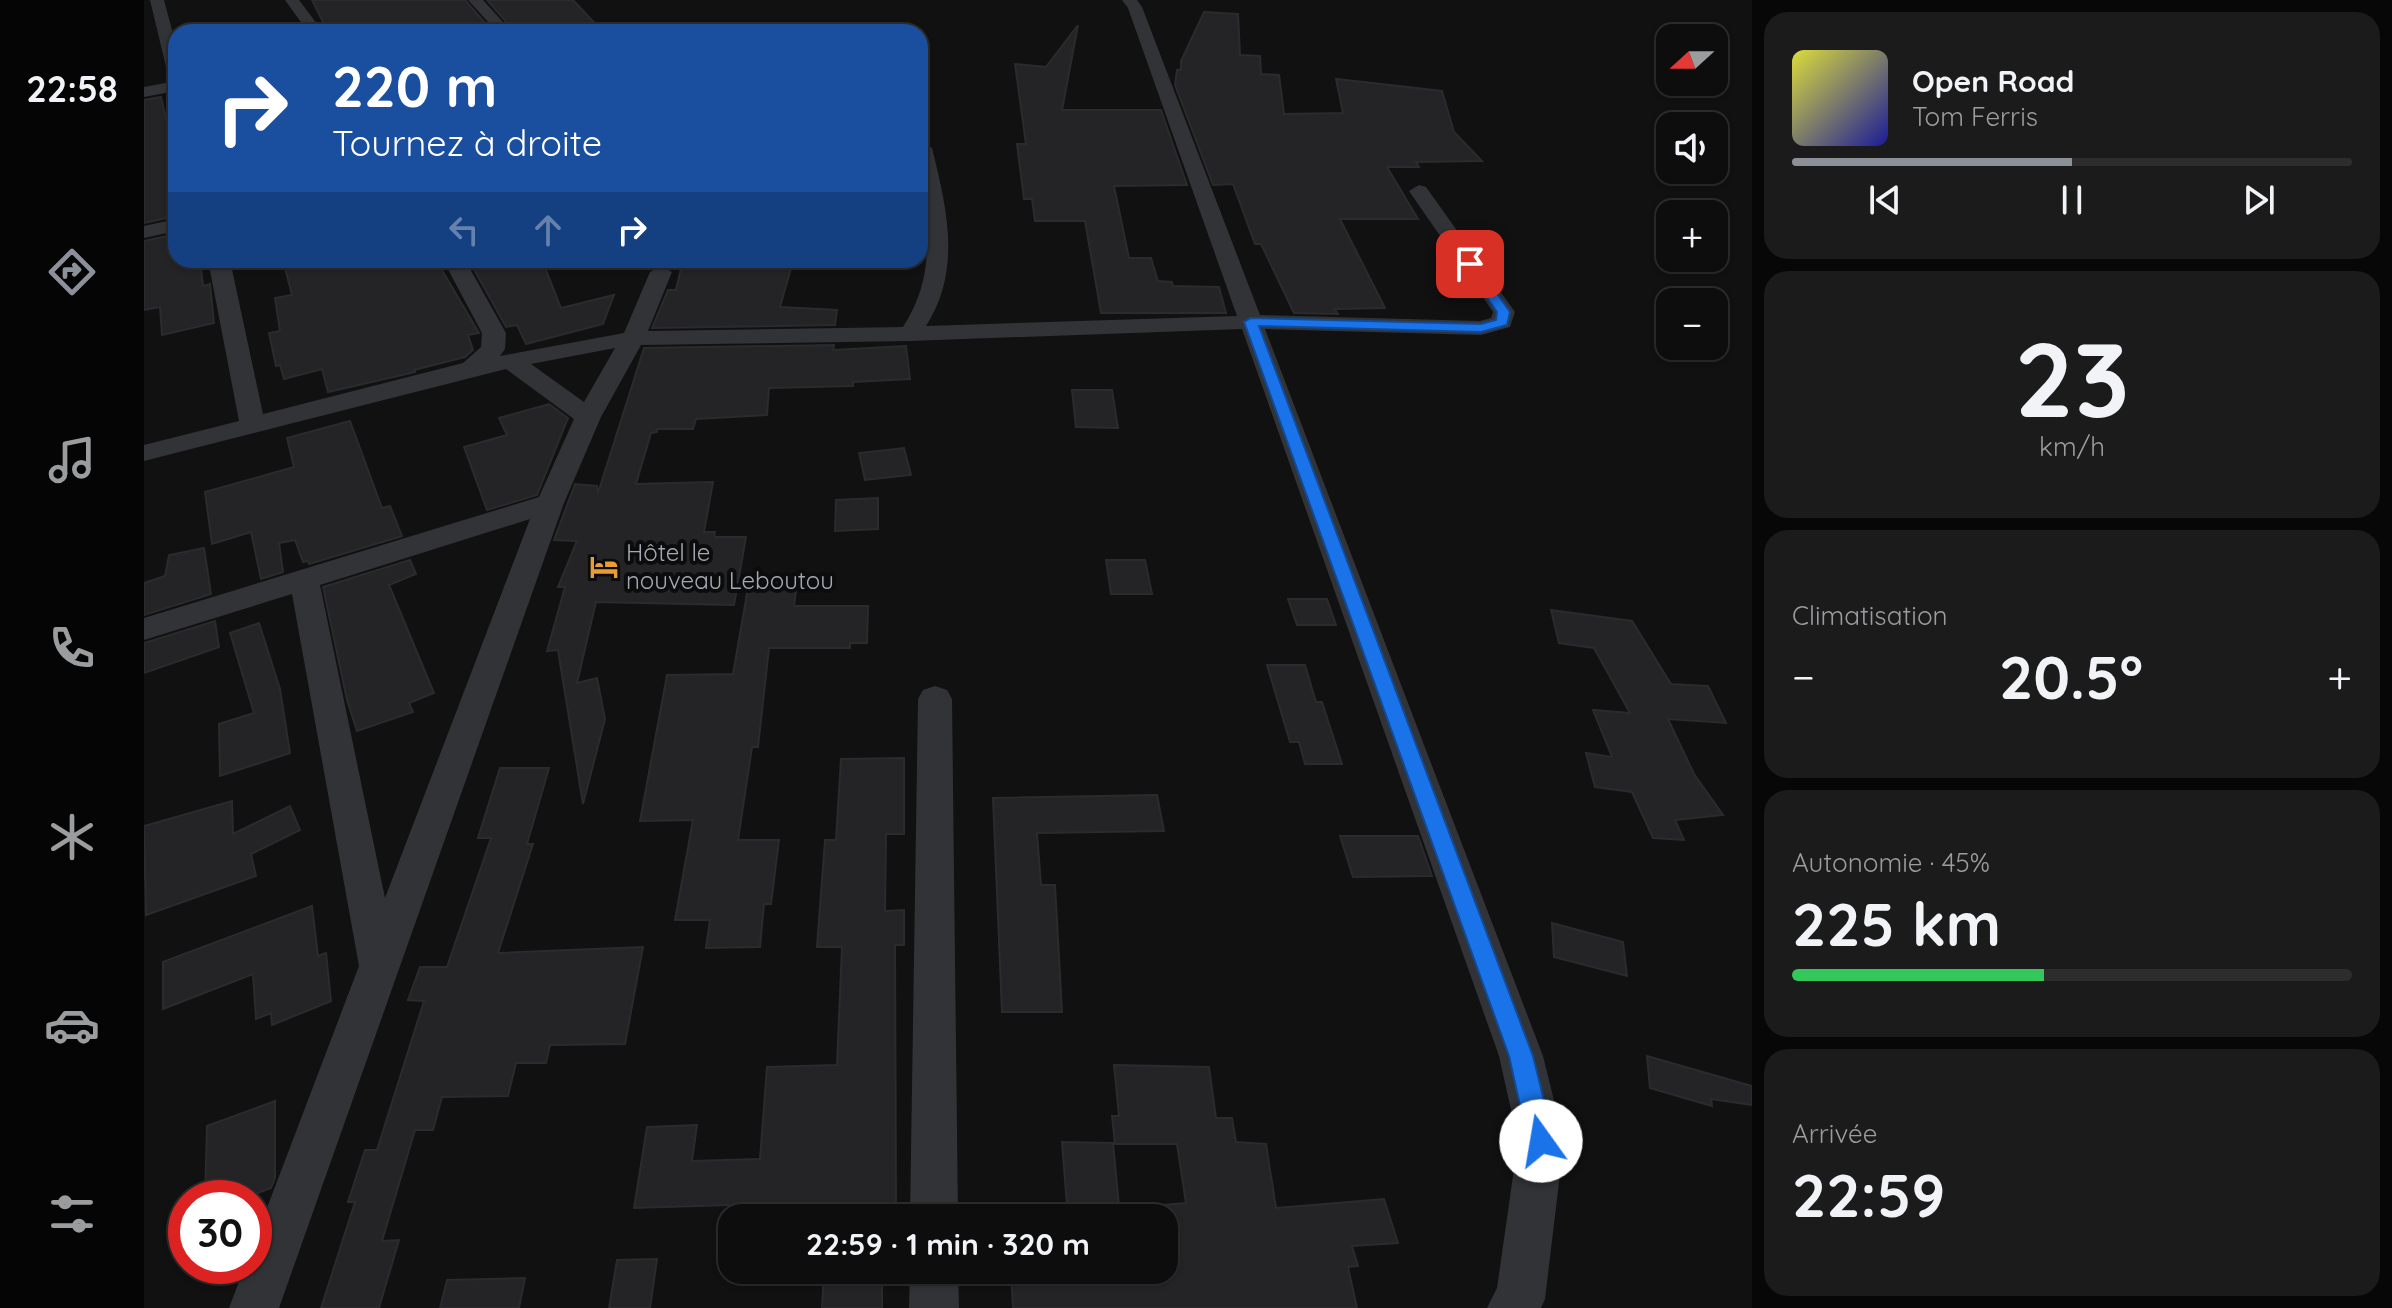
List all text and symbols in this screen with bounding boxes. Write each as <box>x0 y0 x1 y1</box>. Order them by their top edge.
north arrow <box>1656 24 1728 96</box>
map controls <box>1656 24 1728 360</box>
text: 220 m <box>332 51 497 121</box>
icon: right <box>200 56 304 160</box>
text: Open Road <box>1912 62 2074 100</box>
text: 22:58 <box>26 66 118 111</box>
text: Tom Ferris <box>1912 100 2038 133</box>
button: sound <box>1656 112 1728 184</box>
text: Tournez à droite <box>332 120 602 165</box>
icon: previous <box>1863 178 1907 222</box>
icon: pause <box>2050 178 2094 222</box>
icon: next <box>2237 178 2281 222</box>
button: + <box>1656 200 1728 272</box>
icon: left <box>442 208 486 252</box>
icon: ahead <box>526 208 570 252</box>
icon: right <box>610 208 654 252</box>
pin <box>1436 230 1504 298</box>
icon: arrive <box>1448 242 1492 286</box>
icon: directions <box>44 244 100 300</box>
button: − <box>1656 288 1728 360</box>
text: 23 <box>2014 313 2130 443</box>
text: km/h <box>2039 430 2105 463</box>
icon: music <box>44 432 100 488</box>
place label: Hôtel le nouveau Leboutou <box>626 537 834 595</box>
hotel icon: Hôtel le nouveau Leboutou <box>589 552 619 582</box>
text: Climatisation <box>1792 599 1948 632</box>
icon: phone <box>44 620 100 676</box>
text: 20.5° <box>1999 639 2143 714</box>
text: − <box>1792 649 1815 704</box>
text: + <box>2327 649 2352 704</box>
icon: climate <box>44 809 100 865</box>
text: Autonomie · 45% <box>1792 846 1990 879</box>
text: 225 km <box>1792 886 2001 961</box>
icon: car <box>44 997 100 1053</box>
position arrow <box>1499 1099 1583 1183</box>
text: Arrivée <box>1792 1117 1877 1150</box>
text: 22:59 <box>1792 1157 1945 1232</box>
speed limit sign: 30 <box>168 1180 272 1284</box>
icon: filters <box>44 1186 100 1242</box>
text: 22:59 · 1 min · 320 m <box>806 1225 1090 1263</box>

